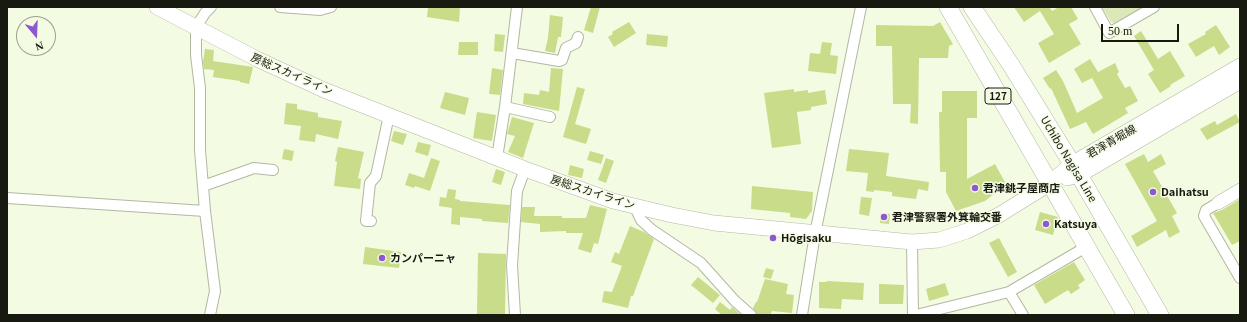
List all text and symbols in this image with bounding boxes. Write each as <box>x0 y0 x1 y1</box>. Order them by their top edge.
north arrow <box>16 16 56 56</box>
scale bar <box>1103 16 1181 42</box>
text: 50 m <box>1108 24 1132 38</box>
text: N <box>34 39 45 53</box>
street label: 房総スカイライン <box>249 50 335 98</box>
road number: 127 <box>985 88 1011 104</box>
street label: Uchibo Nagisa Line <box>1038 114 1100 204</box>
street label: 君津青堀線 <box>1084 122 1138 160</box>
street label: 房総スカイライン <box>549 172 637 212</box>
place label: 君津銚子屋商店 <box>983 181 1060 195</box>
marker: 君津銚子屋商店 <box>970 183 980 193</box>
place label: Daihatsu <box>1161 185 1209 199</box>
marker: Daihatsu <box>1148 187 1158 197</box>
place label: 君津警察署外箕輪交番 <box>892 210 1002 224</box>
marker: 君津警察署外箕輪交番 <box>879 212 889 222</box>
place label: Katsuya <box>1054 217 1097 231</box>
marker: Katsuya <box>1041 219 1051 229</box>
place label: Hōgisaku <box>781 231 831 245</box>
marker: Hōgisaku <box>768 233 778 243</box>
place label: カンパーニャ <box>390 251 456 265</box>
marker: カンパーニャ <box>377 253 387 263</box>

